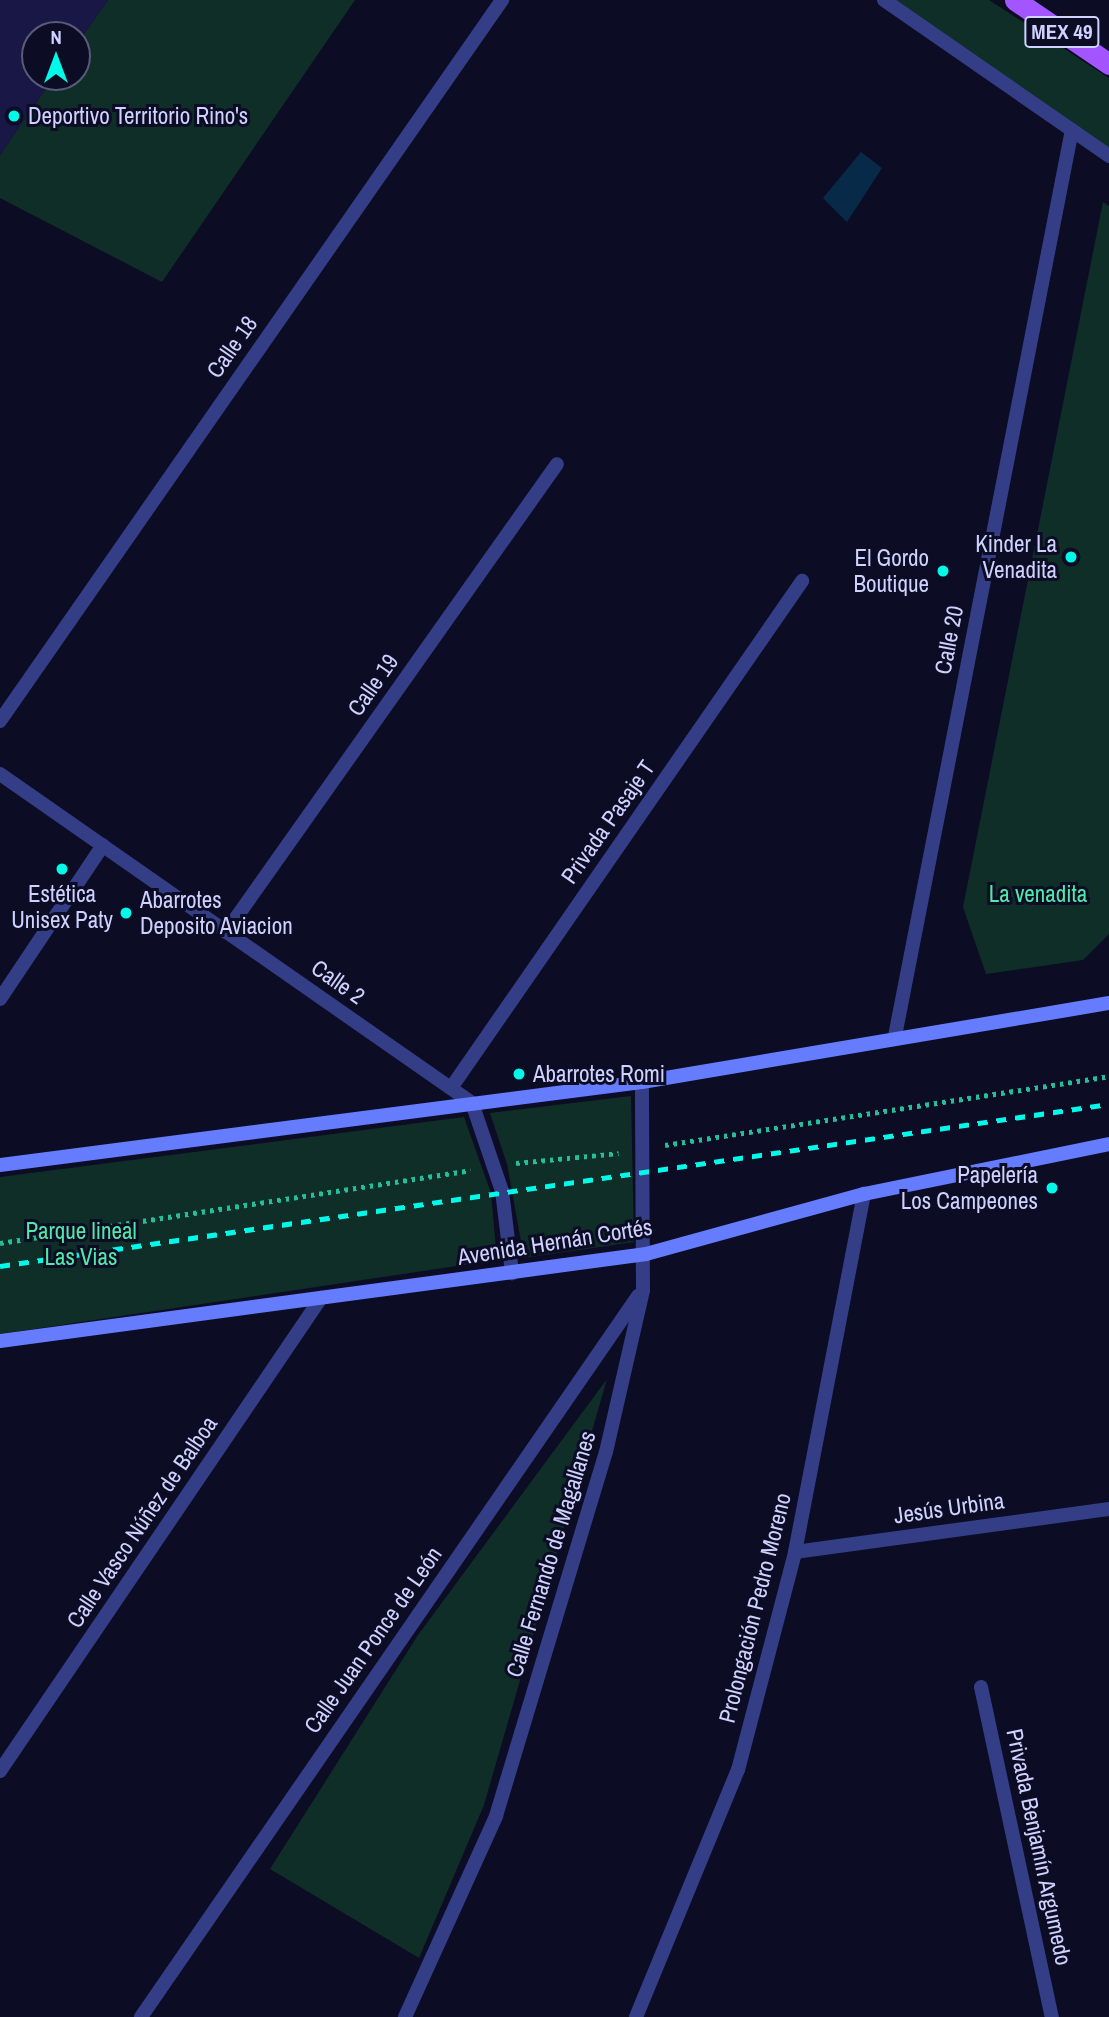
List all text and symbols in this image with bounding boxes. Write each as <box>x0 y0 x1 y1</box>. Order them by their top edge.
road number: MEX 49 <box>1024 14 1100 50</box>
north arrow <box>21 21 91 91</box>
text: N <box>50 24 62 50</box>
place label: Deportivo Territorio Rino's <box>28 102 249 130</box>
marker: Deportivo Territorio Rino's <box>6 108 22 124</box>
street label: Calle 18 <box>201 311 263 383</box>
place label: Kinder La Venadita <box>975 530 1057 584</box>
place label: El Gordo Boutique <box>853 544 929 598</box>
marker: Kinder La Venadita <box>1063 549 1079 565</box>
marker: El Gordo Boutique <box>935 563 951 579</box>
street label: Calle 20 <box>929 603 969 677</box>
street label: Calle 19 <box>342 649 404 721</box>
street label: Privada Pasaje T <box>555 755 661 889</box>
marker: Estética Unisex Paty <box>54 861 70 877</box>
place label: Estética Unisex Paty <box>11 880 113 934</box>
park label: La venadita <box>989 880 1087 908</box>
place label: Abarrotes Deposito Aviacion <box>140 886 294 940</box>
marker: Abarrotes Deposito Aviacion <box>118 905 134 921</box>
street label: Calle 2 <box>306 954 370 1010</box>
place label: Abarrotes Romi <box>533 1060 665 1088</box>
marker: Abarrotes Romi <box>511 1066 527 1082</box>
place label: Papelería Los Campeones <box>901 1161 1038 1215</box>
marker: Papelería Los Campeones <box>1044 1180 1060 1196</box>
street label: Avenida Hernán Cortés <box>456 1213 654 1271</box>
park label: Parque lineal Las Vias <box>25 1217 137 1271</box>
street label: Calle Vasco Núñez de Balboa <box>61 1411 223 1633</box>
street label: Calle Fernando de Magallanes <box>500 1428 602 1680</box>
street label: Jesús Urbina <box>892 1487 1006 1529</box>
street label: Prolongación Pedro Moreno <box>713 1490 797 1726</box>
street label: Calle Juan Ponce de León <box>298 1541 448 1739</box>
street label: Privada Benjamín Argumedo <box>1000 1726 1078 1968</box>

